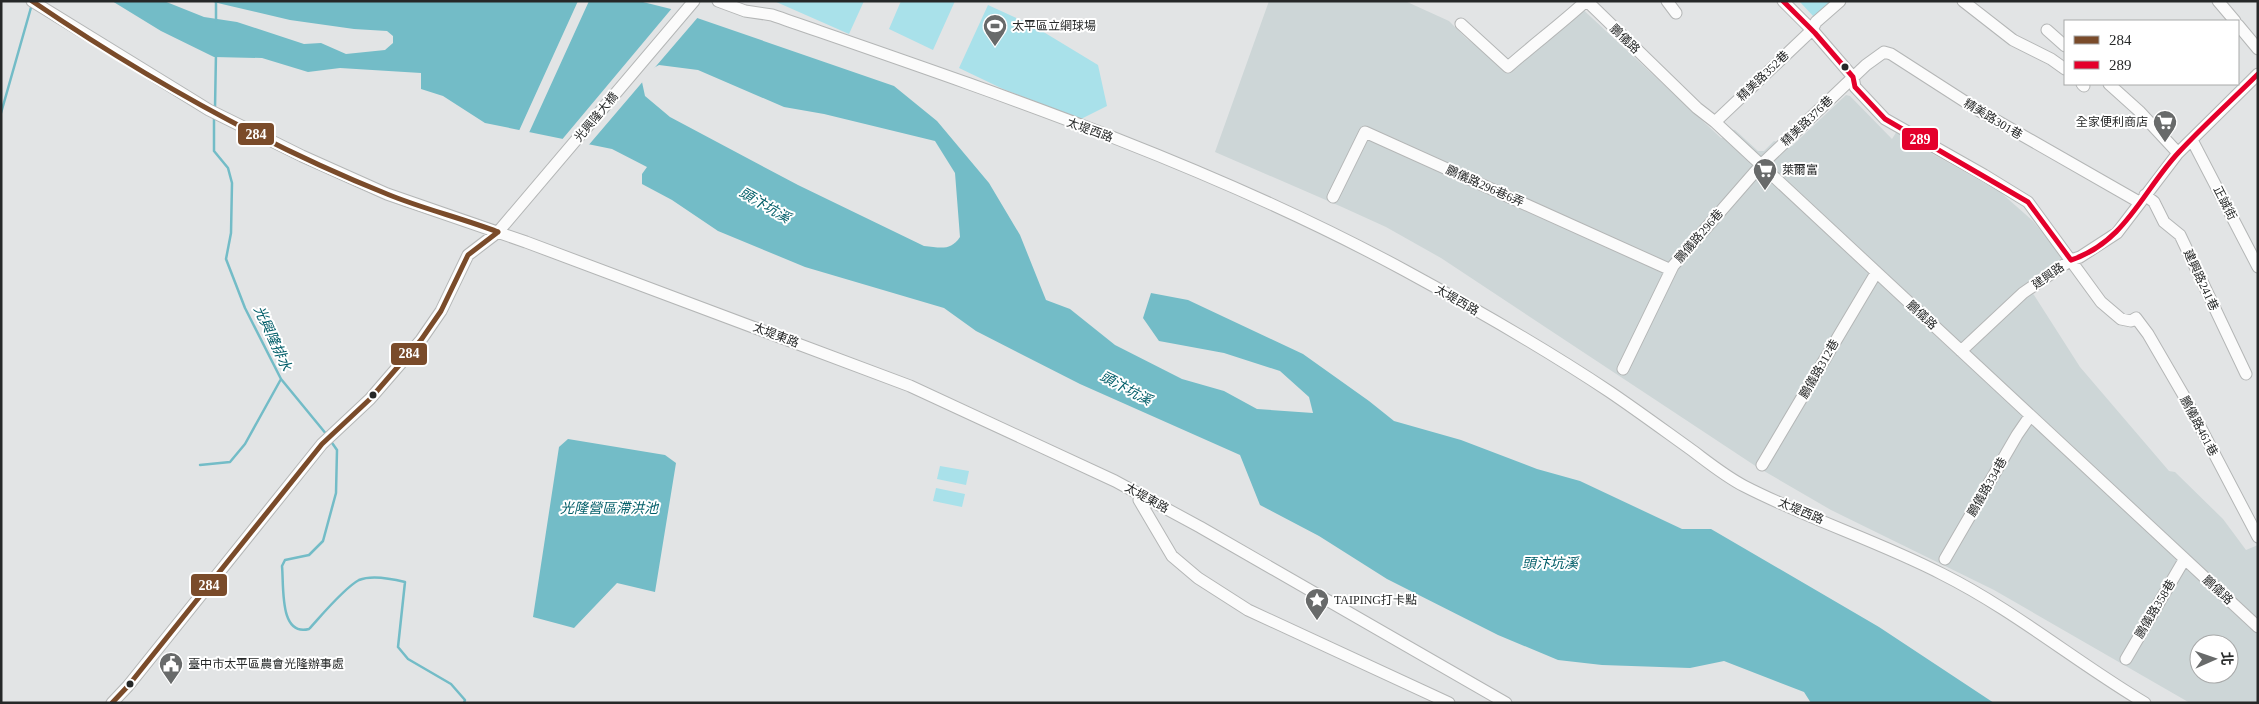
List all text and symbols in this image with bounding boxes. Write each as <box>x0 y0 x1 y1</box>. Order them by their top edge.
sports icon: 太平區立網球場 <box>982 13 1008 47</box>
place label: 太平區立網球場 <box>1012 19 1096 33</box>
legend <box>2064 20 2239 85</box>
street label: 鵬儀路 <box>1607 21 1643 57</box>
text: 284 <box>2109 32 2132 48</box>
street label: 精美路352巷 <box>1734 48 1792 104</box>
text: 289 <box>2109 57 2132 73</box>
unlabelled marker <box>1840 62 1850 72</box>
street label: 光興隆大橋 <box>571 90 621 144</box>
street label: 精美路376巷 <box>1778 93 1836 149</box>
street label: 精美路301巷 <box>1961 96 2025 142</box>
supermarket icon: 全家便利商店 <box>2152 109 2178 143</box>
street label: 太堤西路 <box>1065 115 1115 145</box>
place label: 全家便利商店 <box>2076 115 2148 129</box>
line badge: 284 <box>237 122 275 146</box>
text: 284 <box>246 127 267 142</box>
line badge: 289 <box>1901 127 1939 151</box>
text: 289 <box>1910 132 1931 147</box>
supermarket icon: 萊爾富 <box>1752 157 1778 191</box>
street label: 鵬儀路296巷6弄 <box>1444 163 1526 209</box>
place label: 萊爾富 <box>1782 163 1818 177</box>
street label: 正誠街 <box>2211 184 2239 222</box>
water label: 頭汴坑溪 <box>737 185 794 227</box>
street label: 鵬儀路296巷 <box>1672 206 1726 266</box>
street label: 建興路241巷 <box>2181 247 2221 313</box>
street label: 建興路 <box>2029 260 2067 292</box>
street label: 太堤西路 <box>1433 282 1481 318</box>
street label: 鵬儀路 <box>1904 298 1940 332</box>
water label: 光興隆排水 <box>251 303 295 374</box>
street label: 太堤東路 <box>751 320 801 350</box>
street label: 鵬儀路312巷 <box>1796 337 1842 401</box>
line badge: 284 <box>390 342 428 366</box>
text: 284 <box>399 346 420 361</box>
water label: 頭汴坑溪 <box>1098 369 1156 409</box>
unlabelled marker <box>368 390 378 400</box>
street label: 鵬儀路461巷 <box>2177 394 2221 458</box>
street label: 鵬儀路334巷 <box>1964 455 2010 519</box>
street label: 太堤東路 <box>1123 480 1171 516</box>
street label: 太堤西路 <box>1776 495 1826 527</box>
water label: 光隆營區滯洪池 <box>560 501 660 516</box>
water label: 頭汴坑溪 <box>1522 556 1580 571</box>
line badge: 284 <box>190 573 228 597</box>
street label: 鵬儀路 <box>2200 573 2236 607</box>
street label: 鵬儀路358巷 <box>2132 577 2178 641</box>
text: 284 <box>199 578 220 593</box>
place icon: TAIPING打卡點 <box>1304 587 1330 621</box>
place label: TAIPING打卡點 <box>1334 593 1417 607</box>
north arrow <box>2189 634 2239 684</box>
public building icon: 臺中市太平區農會光隆辦事處 <box>158 651 184 685</box>
text: 北 <box>2219 651 2234 666</box>
place label: 臺中市太平區農會光隆辦事處 <box>188 657 344 671</box>
unlabelled marker <box>125 679 135 689</box>

